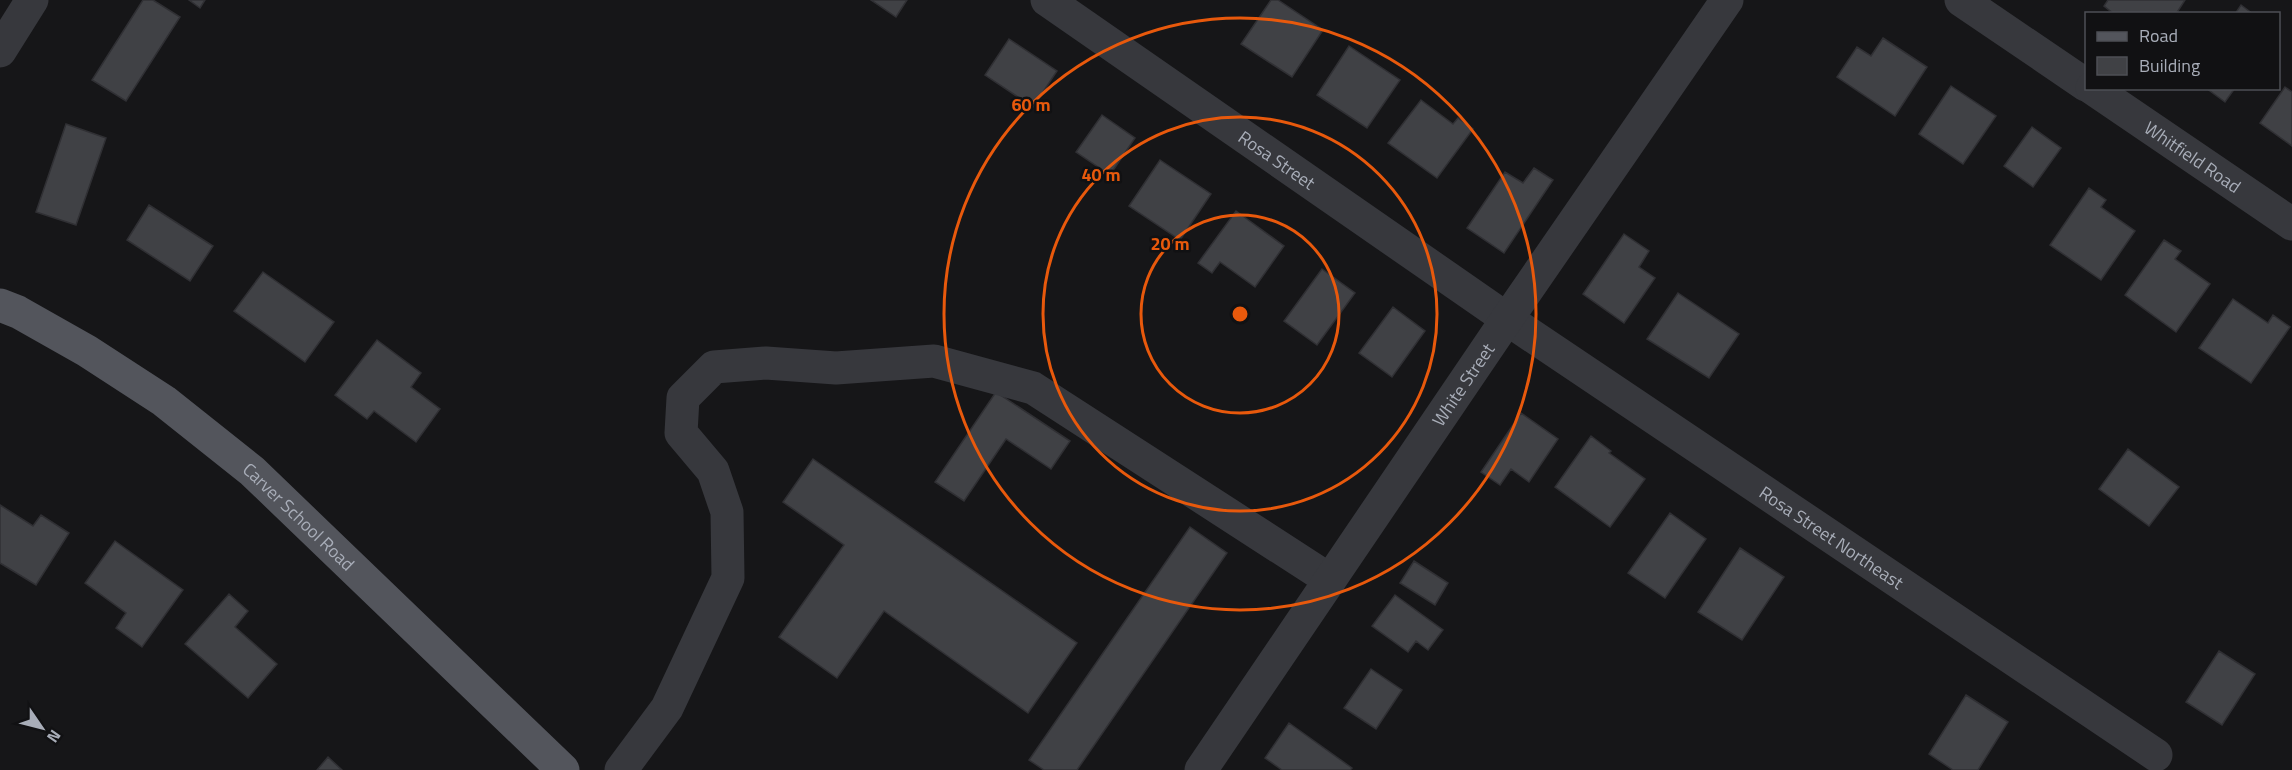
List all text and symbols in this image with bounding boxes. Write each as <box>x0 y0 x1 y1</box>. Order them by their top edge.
legend <box>2085 12 2280 90</box>
text: Road <box>2139 22 2178 49</box>
text: Building <box>2139 52 2200 79</box>
text: 60 m <box>1011 91 1051 118</box>
street label: Whitfield Road <box>2139 114 2247 199</box>
street label: Rosa Street <box>1233 123 1322 196</box>
text: 40 m <box>1081 161 1121 188</box>
text: 20 m <box>1150 230 1190 257</box>
centre of rings <box>1230 304 1250 324</box>
street label: White Street <box>1425 337 1501 431</box>
street label: Carver School Road <box>237 455 361 577</box>
street label: Rosa Street Northeast <box>1754 479 1910 596</box>
north arrow <box>12 698 72 758</box>
text: N <box>41 725 67 748</box>

